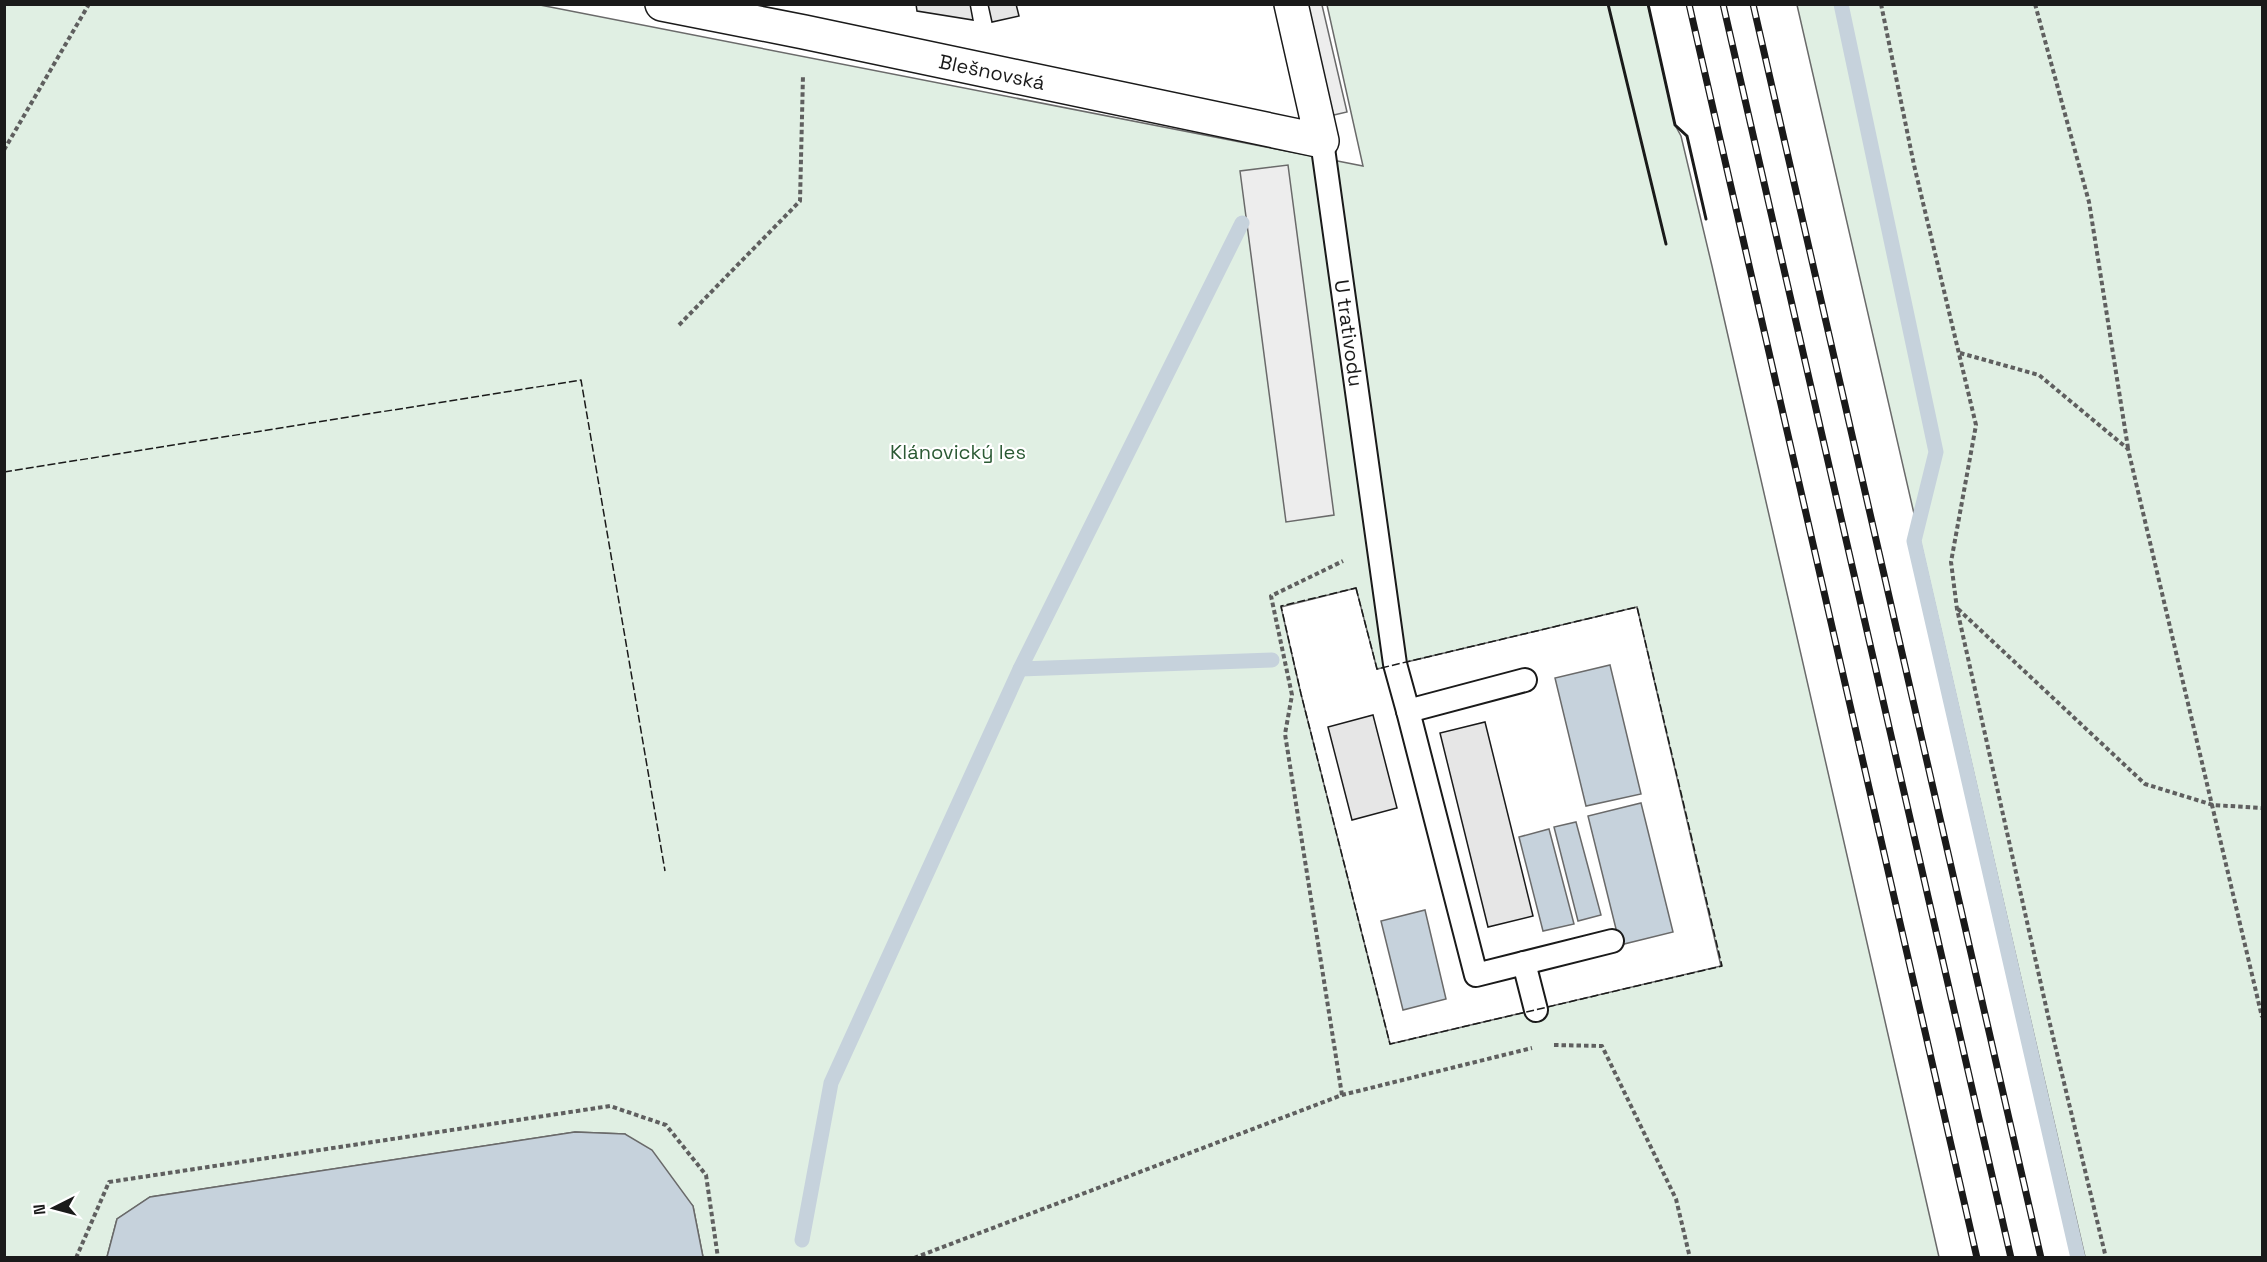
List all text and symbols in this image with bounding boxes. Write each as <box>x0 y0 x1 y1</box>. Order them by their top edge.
street label: Blešnovská <box>937 48 1047 96</box>
street label: U trativodu <box>1329 278 1369 388</box>
park label: Klánovický les <box>890 439 1026 465</box>
north arrow <box>24 1178 84 1238</box>
text: N <box>29 1203 51 1216</box>

